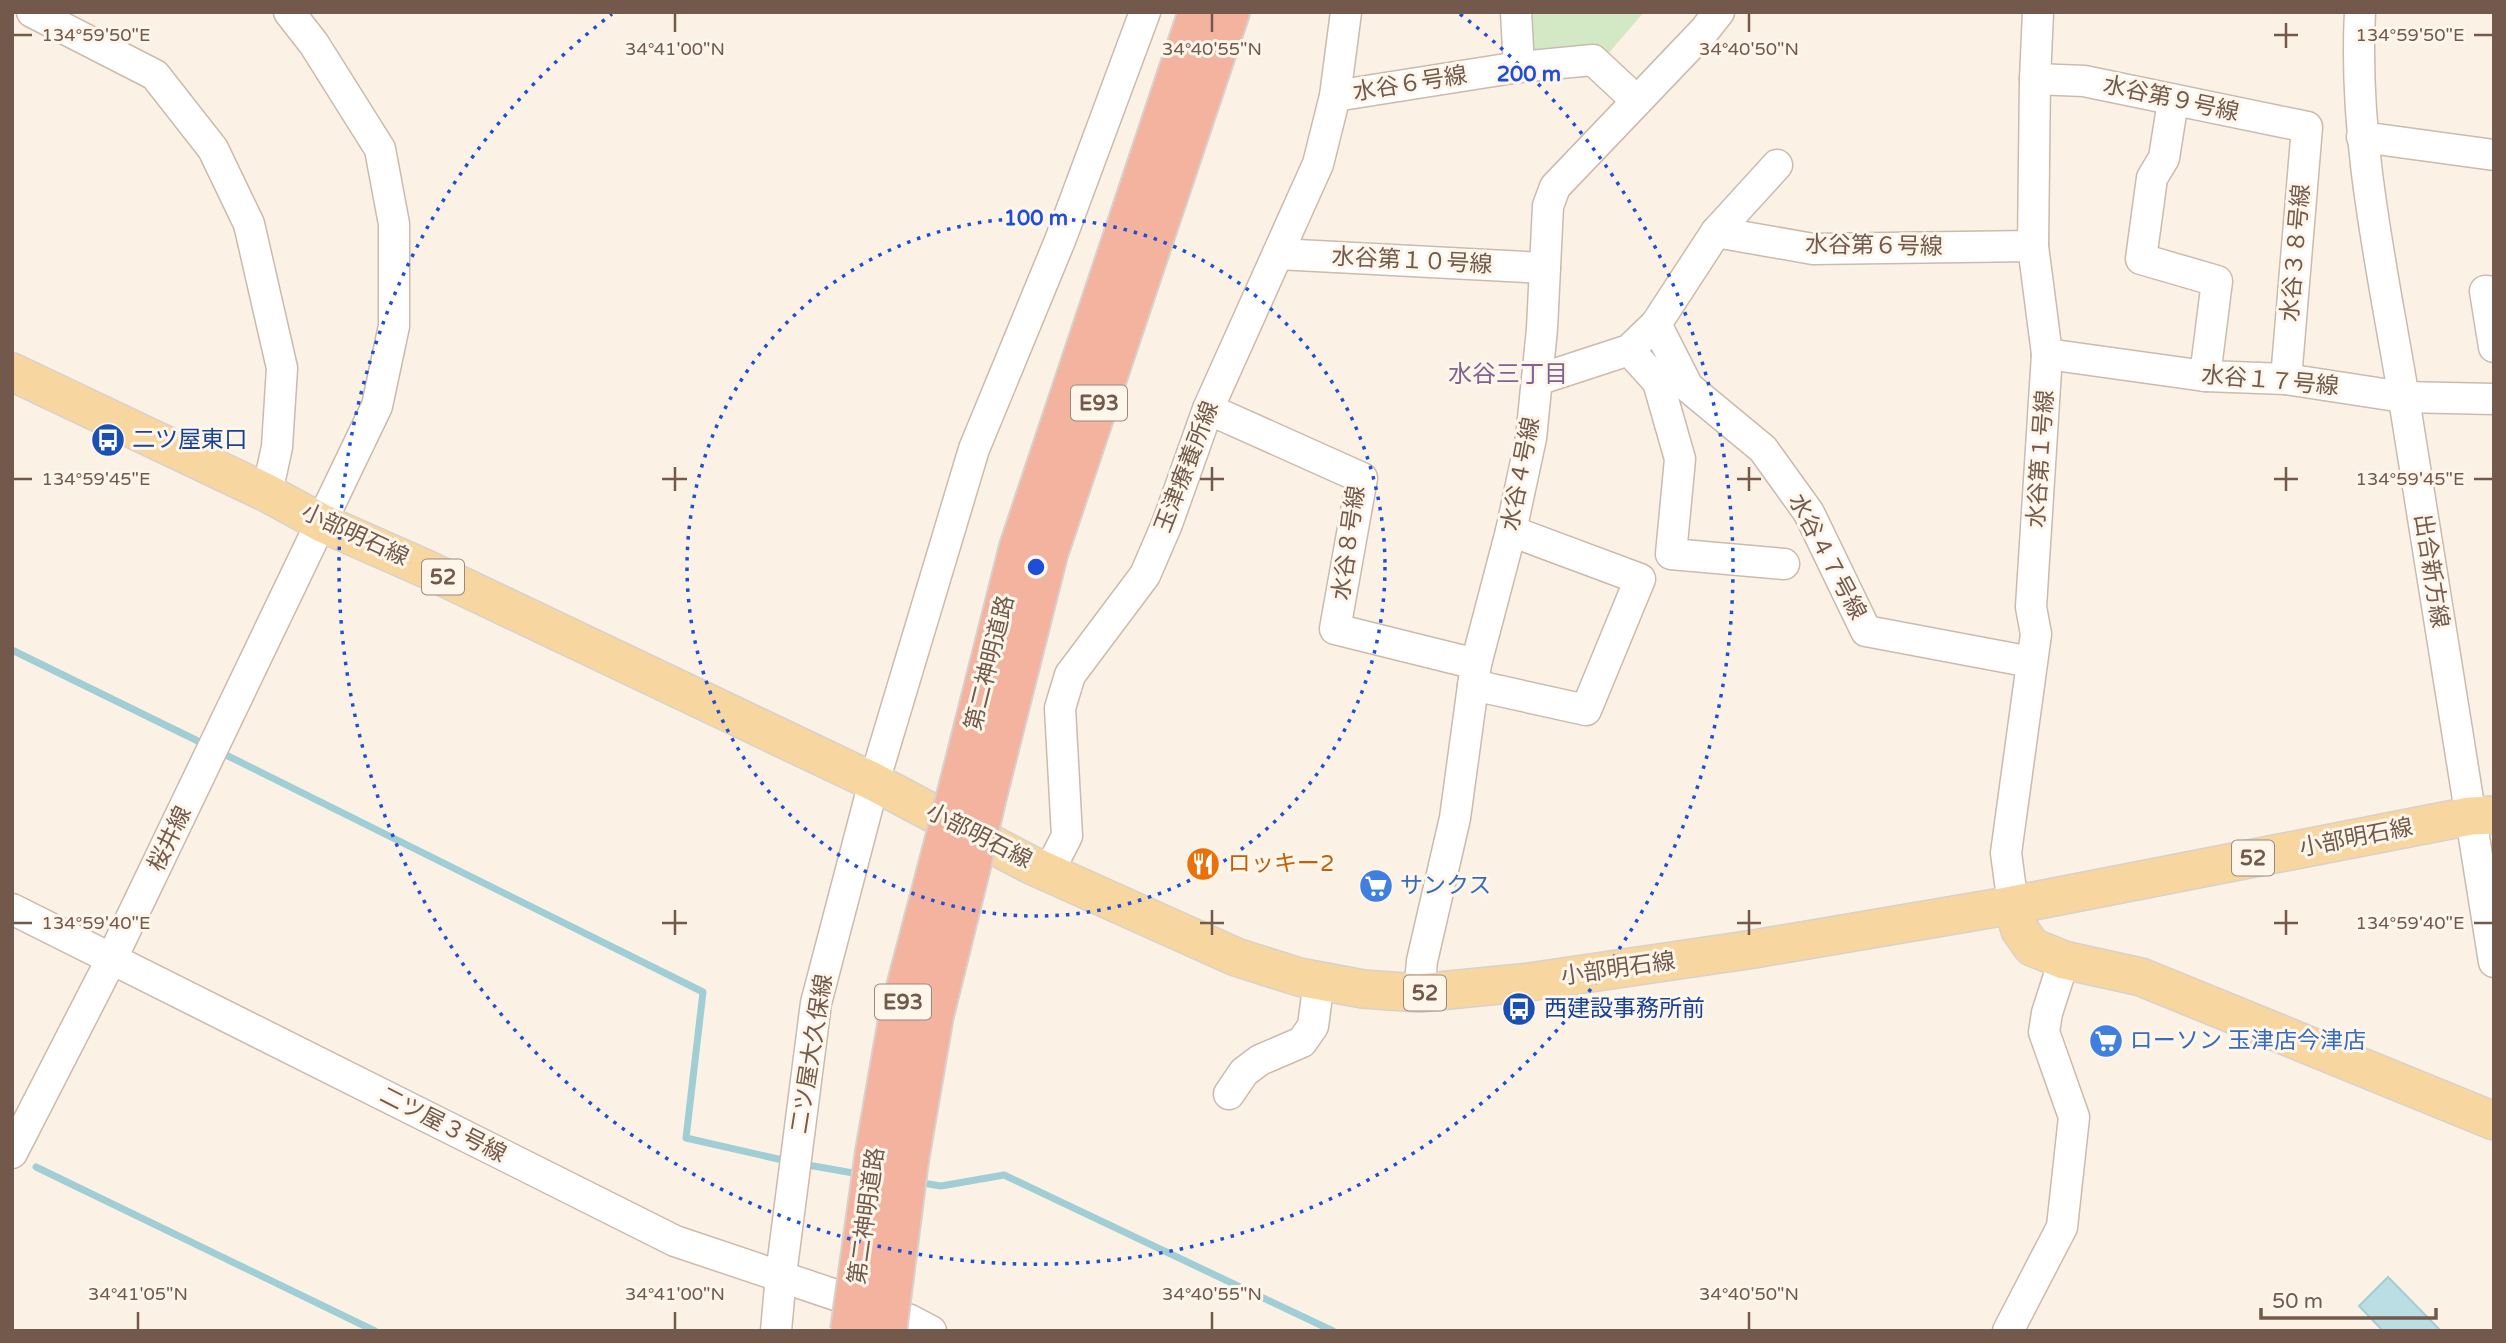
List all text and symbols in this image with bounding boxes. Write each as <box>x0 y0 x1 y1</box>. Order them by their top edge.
text: 134°59'50"E <box>42 24 150 46</box>
text: 134°59'50"E <box>2356 24 2464 46</box>
text: 34°41'00"N <box>625 38 725 60</box>
text: 34°40'55"N <box>1162 38 1262 60</box>
text: 34°40'50"N <box>1699 38 1799 60</box>
street label: 水谷６号線 <box>1351 61 1469 107</box>
text: 200 m <box>1497 62 1561 87</box>
street label: 水谷第９号線 <box>2101 71 2241 127</box>
street label: 水谷３８号線 <box>2276 183 2316 323</box>
text: 100 m <box>1004 206 1068 231</box>
street label: 水谷第６号線 <box>1805 231 1943 261</box>
street label: 水谷第１０号線 <box>1331 243 1493 279</box>
district label: 水谷三丁目 <box>1448 360 1568 389</box>
street label: 水谷１７号線 <box>2200 361 2340 401</box>
road number: E93 <box>1071 386 1127 420</box>
street label: 水谷第１号線 <box>2022 389 2060 529</box>
street label: 玉津療養所線 <box>1149 398 1225 536</box>
street label: 水谷４号線 <box>1496 415 1546 533</box>
bus stop icon: 二ツ屋東口 <box>89 421 127 459</box>
place label: 二ツ屋東口 <box>132 426 247 454</box>
text: 134°59'45"E <box>42 468 150 490</box>
text: 134°59'45"E <box>2356 468 2464 490</box>
street label: 水谷８号線 <box>1327 484 1371 602</box>
street label: 水谷４７号線 <box>1782 490 1872 624</box>
street label: 小部明石線 <box>297 498 413 572</box>
street label: 出合新方線 <box>2408 512 2454 630</box>
centre of rings <box>1024 555 1048 579</box>
road number: 52 <box>422 560 464 594</box>
street label: 第二神明道路 <box>960 593 1020 733</box>
street label: 小部明石線 <box>921 797 1037 875</box>
street label: 桜井線 <box>142 802 198 876</box>
street label: 小部明石線 <box>2297 813 2415 863</box>
road number: 52 <box>2232 840 2274 876</box>
restaurant icon: ロッキー2 <box>1184 845 1222 883</box>
place label: ロッキー2 <box>1228 850 1334 878</box>
supermarket icon: サンクス <box>1357 867 1395 905</box>
place label: サンクス <box>1400 872 1491 900</box>
text: 134°59'40"E <box>42 912 150 934</box>
text: 134°59'40"E <box>2356 912 2464 934</box>
street label: 小部明石線 <box>1559 947 1677 991</box>
street label: 二ツ屋大久保線 <box>786 972 838 1136</box>
road number: 52 <box>1404 976 1446 1010</box>
road number: E93 <box>875 984 931 1020</box>
bus stop icon: 西建設事務所前 <box>1500 990 1538 1028</box>
place label: 西建設事務所前 <box>1544 995 1705 1023</box>
supermarket icon: ローソン 玉津店今津店 <box>2087 1022 2125 1060</box>
place label: ローソン 玉津店今津店 <box>2130 1027 2366 1055</box>
street label: 二ツ屋３号線 <box>375 1081 511 1169</box>
street label: 第二神明道路 <box>844 1146 890 1286</box>
scale bar <box>2261 1276 2436 1320</box>
text: 34°41'05"N <box>88 1283 188 1305</box>
text: 34°41'00"N <box>625 1283 725 1305</box>
text: 34°40'55"N <box>1162 1283 1262 1305</box>
text: 34°40'50"N <box>1699 1283 1799 1305</box>
text: 50 m <box>2272 1289 2323 1314</box>

